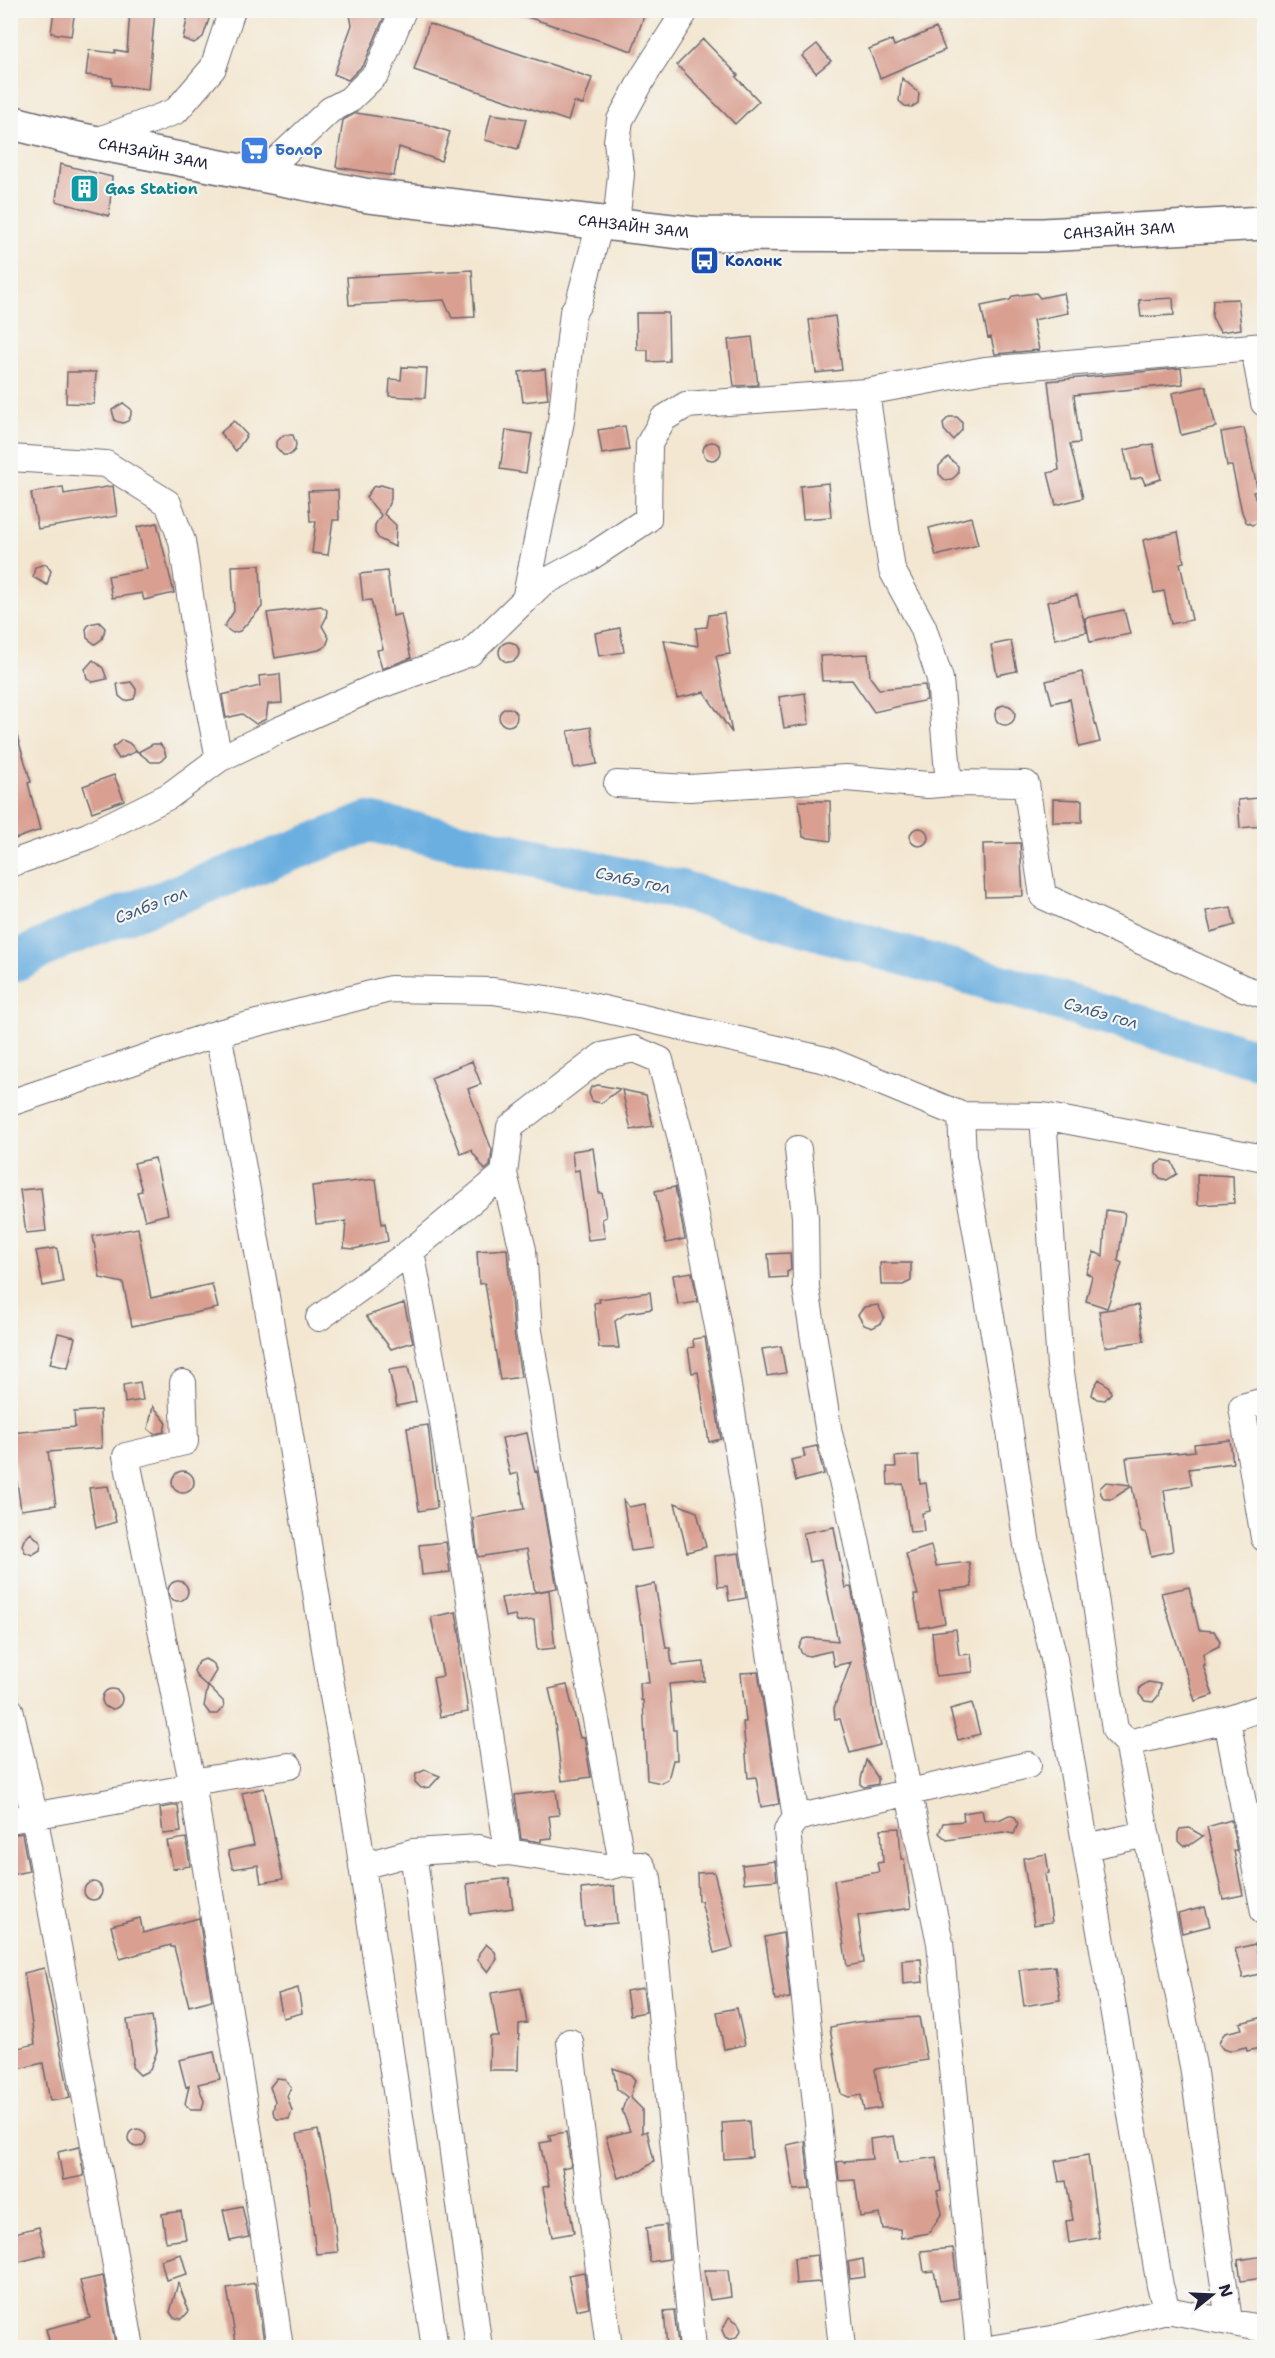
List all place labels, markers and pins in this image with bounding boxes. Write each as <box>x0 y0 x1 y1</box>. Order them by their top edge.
supermarket icon: Болор <box>238 134 270 166</box>
place label: Болор <box>275 140 323 160</box>
building icon: Gas Station <box>68 173 100 205</box>
place label: Gas Station <box>105 179 198 199</box>
bus stop icon: Колонк <box>688 245 720 277</box>
place label: Колонк <box>725 251 783 271</box>

